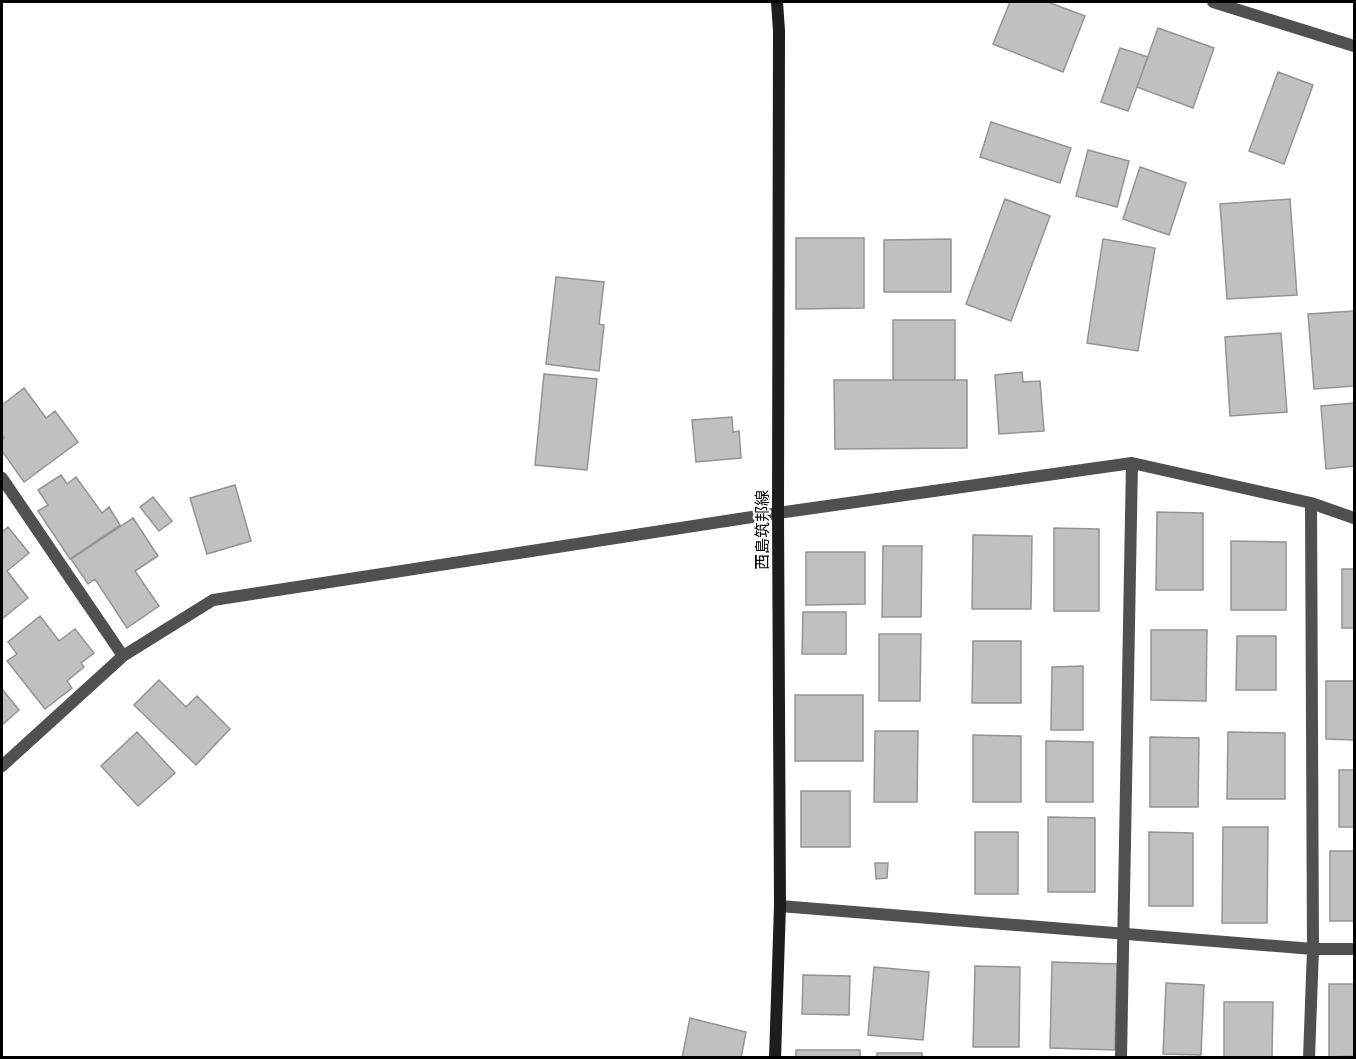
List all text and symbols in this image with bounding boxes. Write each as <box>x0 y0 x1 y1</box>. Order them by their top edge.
street label: 西島筑邦線 <box>751 490 773 570</box>

